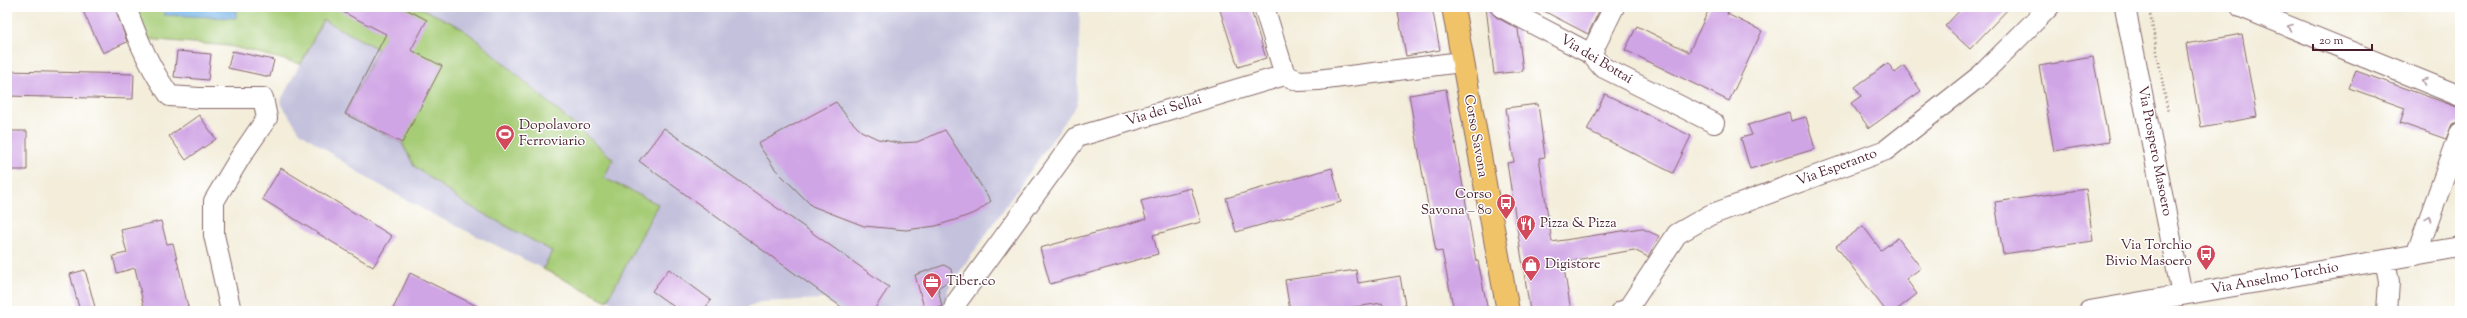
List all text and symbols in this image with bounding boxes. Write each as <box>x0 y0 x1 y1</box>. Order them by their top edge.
one-way arrow <box>2287 24 2295 32</box>
scale bar <box>2313 26 2372 52</box>
street label: Via dei Bottai <box>1556 30 1636 90</box>
text: 20 m <box>2319 32 2344 50</box>
one-way arrow <box>2420 78 2427 86</box>
street label: Via Prospero Masoero <box>2132 84 2176 218</box>
street label: Via dei Sellai <box>1124 90 1204 132</box>
street label: Corso Savona <box>1458 93 1492 180</box>
place label: Dopolavoro Ferroviario <box>519 116 591 152</box>
sports icon: Dopolavoro Ferroviario <box>494 123 516 151</box>
street label: Via Esperanto <box>1794 144 1880 192</box>
place label: Corso Savona – 80 <box>1421 185 1492 221</box>
bus stop icon: Corso Savona – 80 <box>1495 192 1517 220</box>
restaurant icon: Pizza & Pizza <box>1515 213 1537 241</box>
place label: Pizza & Pizza <box>1540 214 1617 234</box>
one-way arrow <box>2424 215 2433 222</box>
place label: Via Torchio Bivio Masoero <box>2105 236 2192 272</box>
bus stop icon: Via Torchio Bivio Masoero <box>2195 243 2217 271</box>
shop icon: Digistore <box>1520 254 1542 282</box>
place label: Digistore <box>1545 255 1601 275</box>
street label: Via Anselmo Torchio <box>2210 258 2341 300</box>
office icon: Tiber.co <box>921 271 943 299</box>
place label: Tiber.co <box>946 272 996 292</box>

